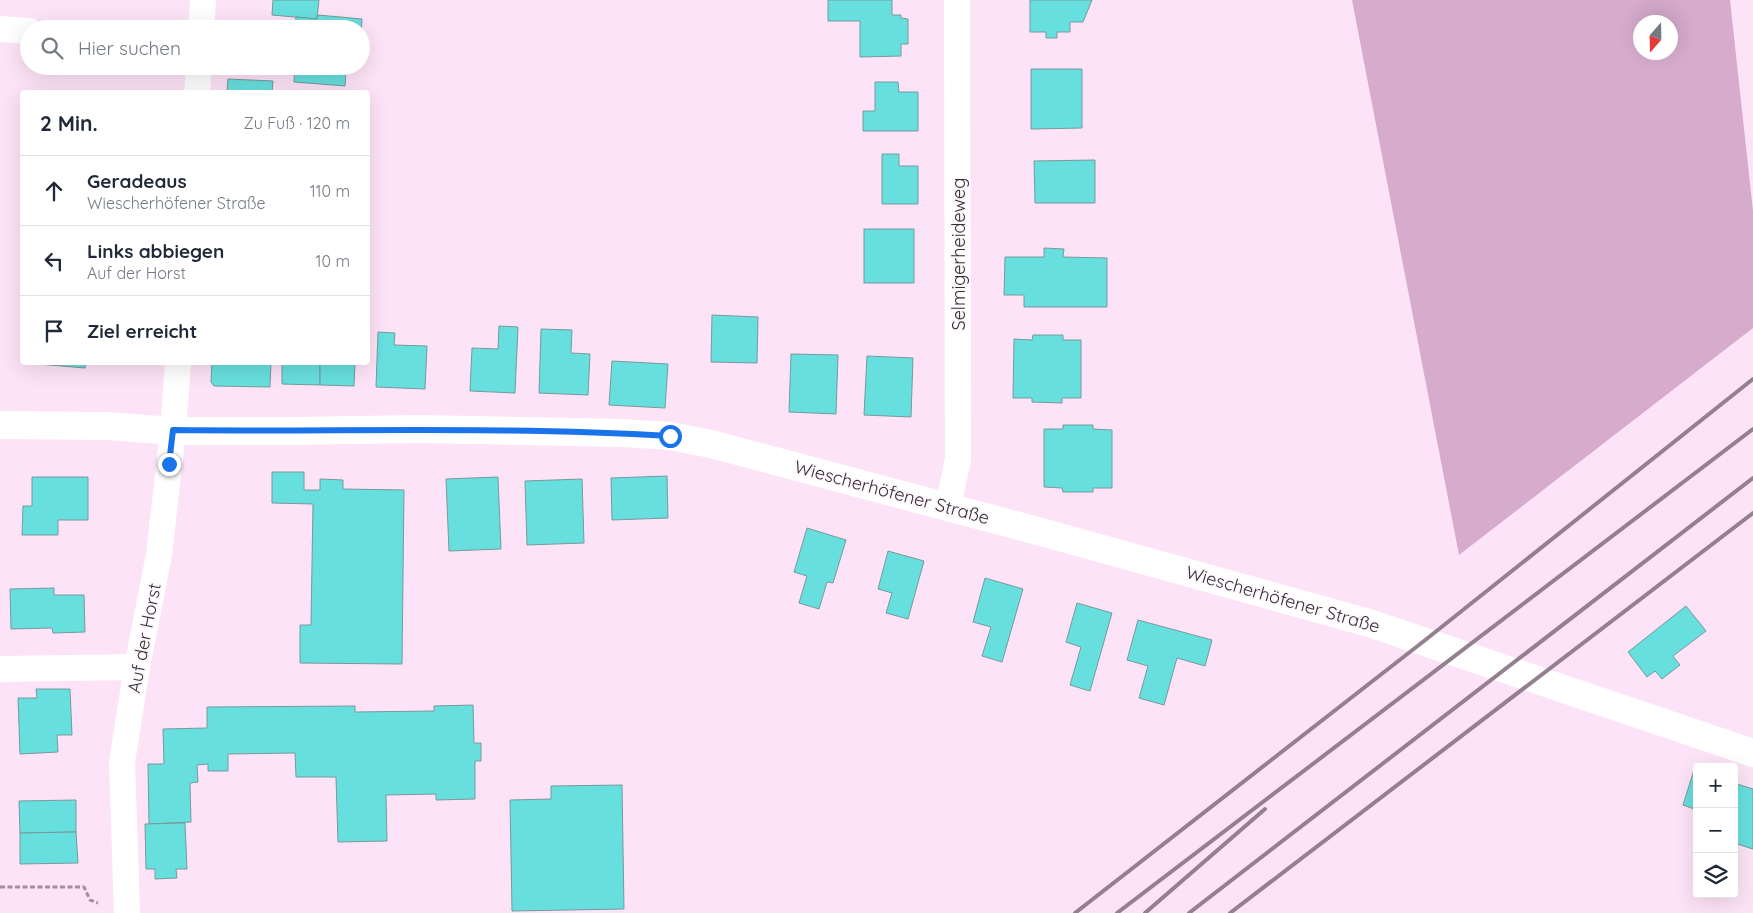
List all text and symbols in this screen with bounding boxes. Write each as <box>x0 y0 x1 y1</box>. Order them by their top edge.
north arrow <box>1633 15 1678 60</box>
search box <box>20 20 370 75</box>
icon: search <box>38 34 66 62</box>
text: Hier suchen <box>78 36 181 60</box>
text: 2 Min. <box>40 110 98 136</box>
text: Zu Fuß · 120 m <box>244 113 350 133</box>
text: Geradeaus <box>87 169 187 193</box>
icon: ahead <box>40 177 68 205</box>
street label: Selmigerheideweg <box>947 178 970 330</box>
text: 110 m <box>310 181 350 201</box>
text: Wiescherhöfener Straße <box>87 193 266 213</box>
text: Links abbiegen <box>87 239 224 263</box>
icon: left <box>40 247 68 275</box>
text: 10 m <box>316 251 350 271</box>
text: Auf der Horst <box>87 263 186 283</box>
icon: arrive <box>40 317 68 345</box>
text: Ziel erreicht <box>87 319 197 343</box>
route start <box>659 425 682 448</box>
route end <box>158 453 181 476</box>
street label: Wiescherhöfener Straße <box>792 455 992 529</box>
street label: Wiescherhöfener Straße <box>1183 560 1383 638</box>
street label: Auf der Horst <box>122 581 166 695</box>
map controls <box>1693 763 1738 898</box>
button: + <box>1693 763 1738 808</box>
button: − <box>1693 808 1738 853</box>
button: layers <box>1693 853 1738 898</box>

